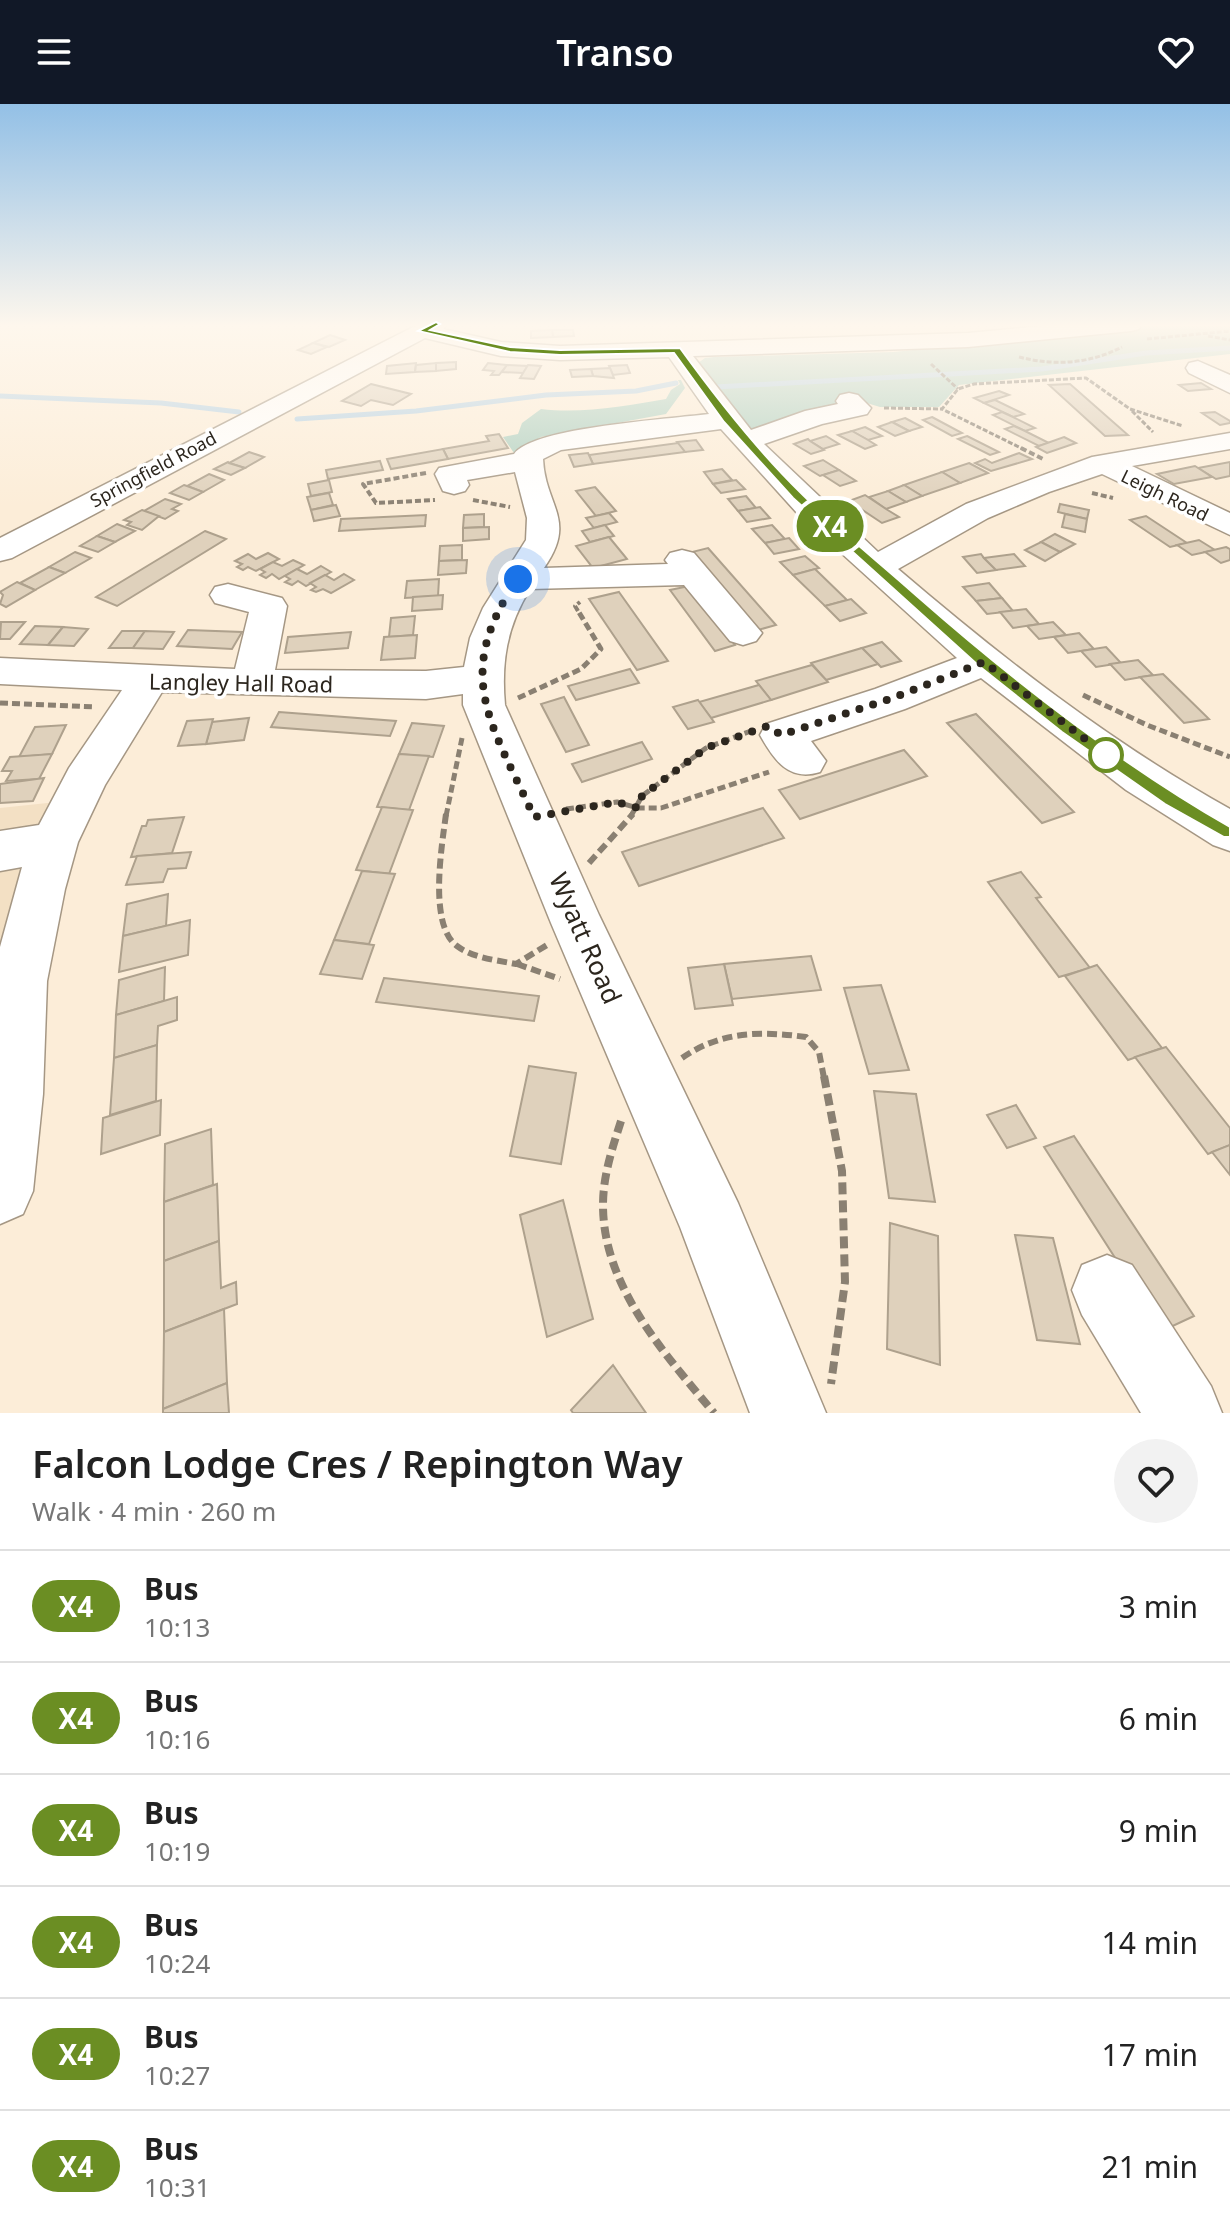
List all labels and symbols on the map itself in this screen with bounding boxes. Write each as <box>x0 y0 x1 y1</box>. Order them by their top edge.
street label: Springfield Road <box>86 426 220 512</box>
street label: Leigh Road <box>1117 464 1213 526</box>
line badge: X4 <box>794 500 866 552</box>
your location <box>498 559 538 599</box>
street label: Langley Hall Road <box>149 665 333 699</box>
unlabelled marker <box>1089 738 1123 772</box>
street label: Wyatt Road <box>541 867 631 1009</box>

